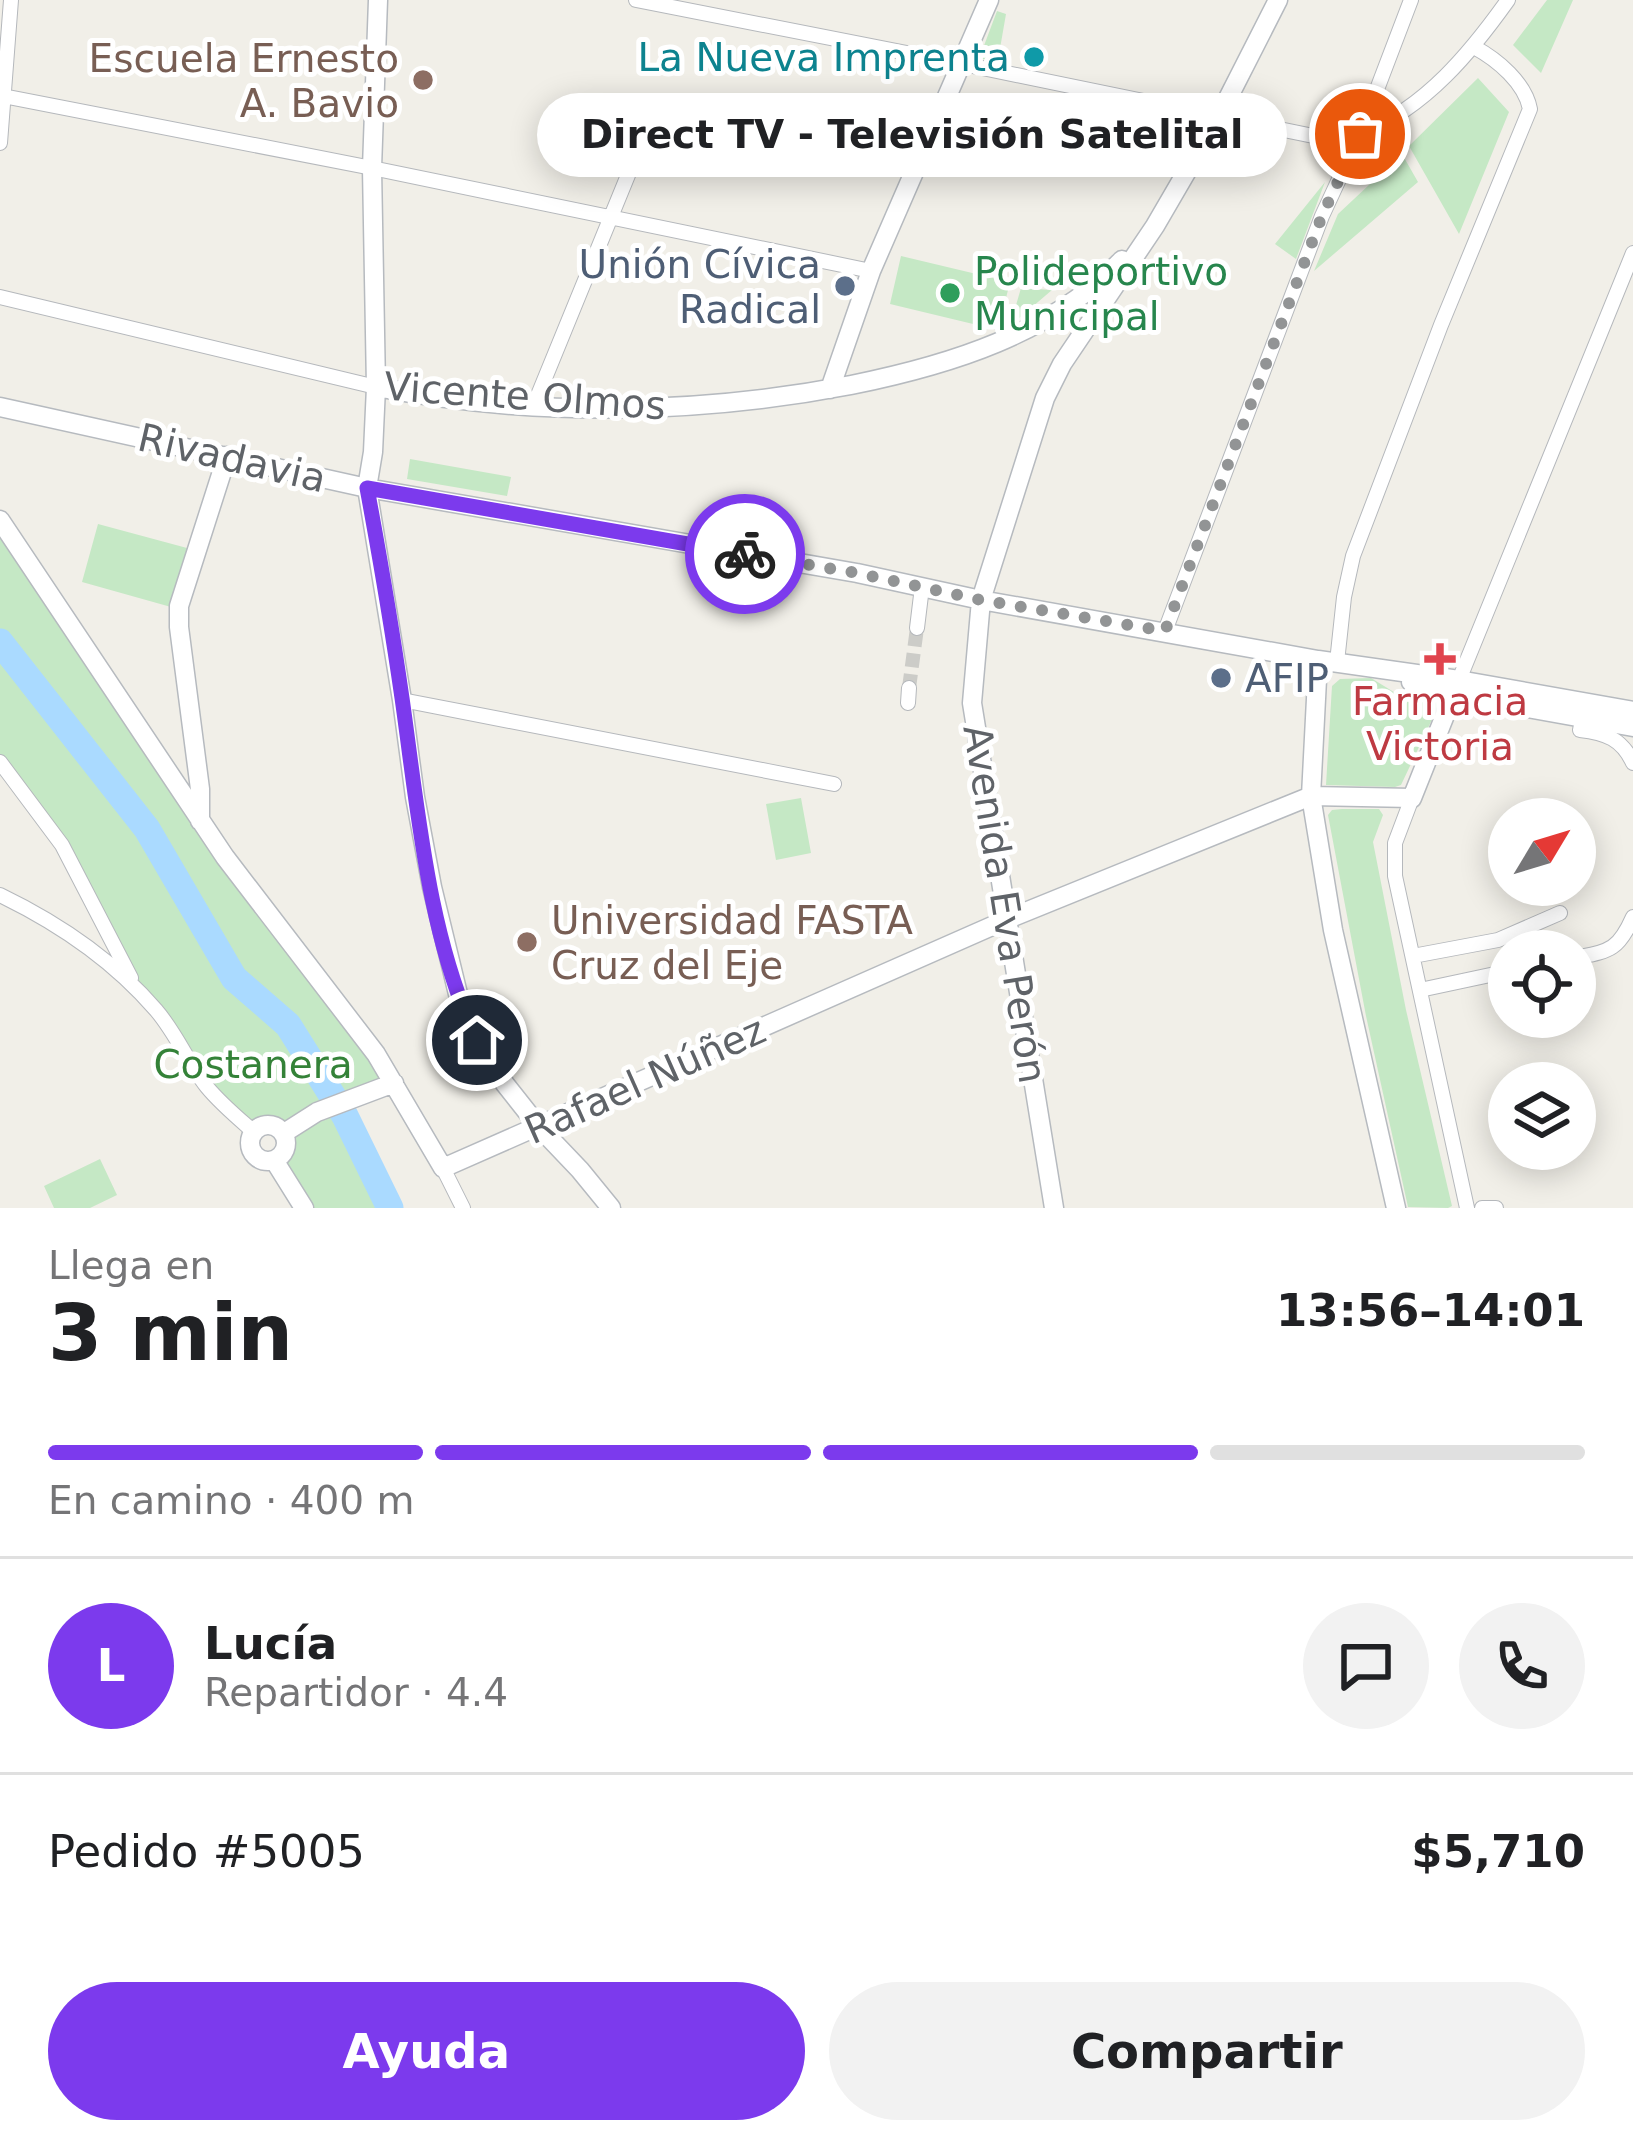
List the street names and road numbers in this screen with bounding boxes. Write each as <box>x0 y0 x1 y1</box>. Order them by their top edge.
street label: Vicente Olmos <box>383 364 667 428</box>
street label: Rivadavia <box>134 415 330 501</box>
street label: Avenida Eva Perón <box>954 722 1056 1086</box>
street label: Rafael Núñez <box>518 1007 772 1153</box>

